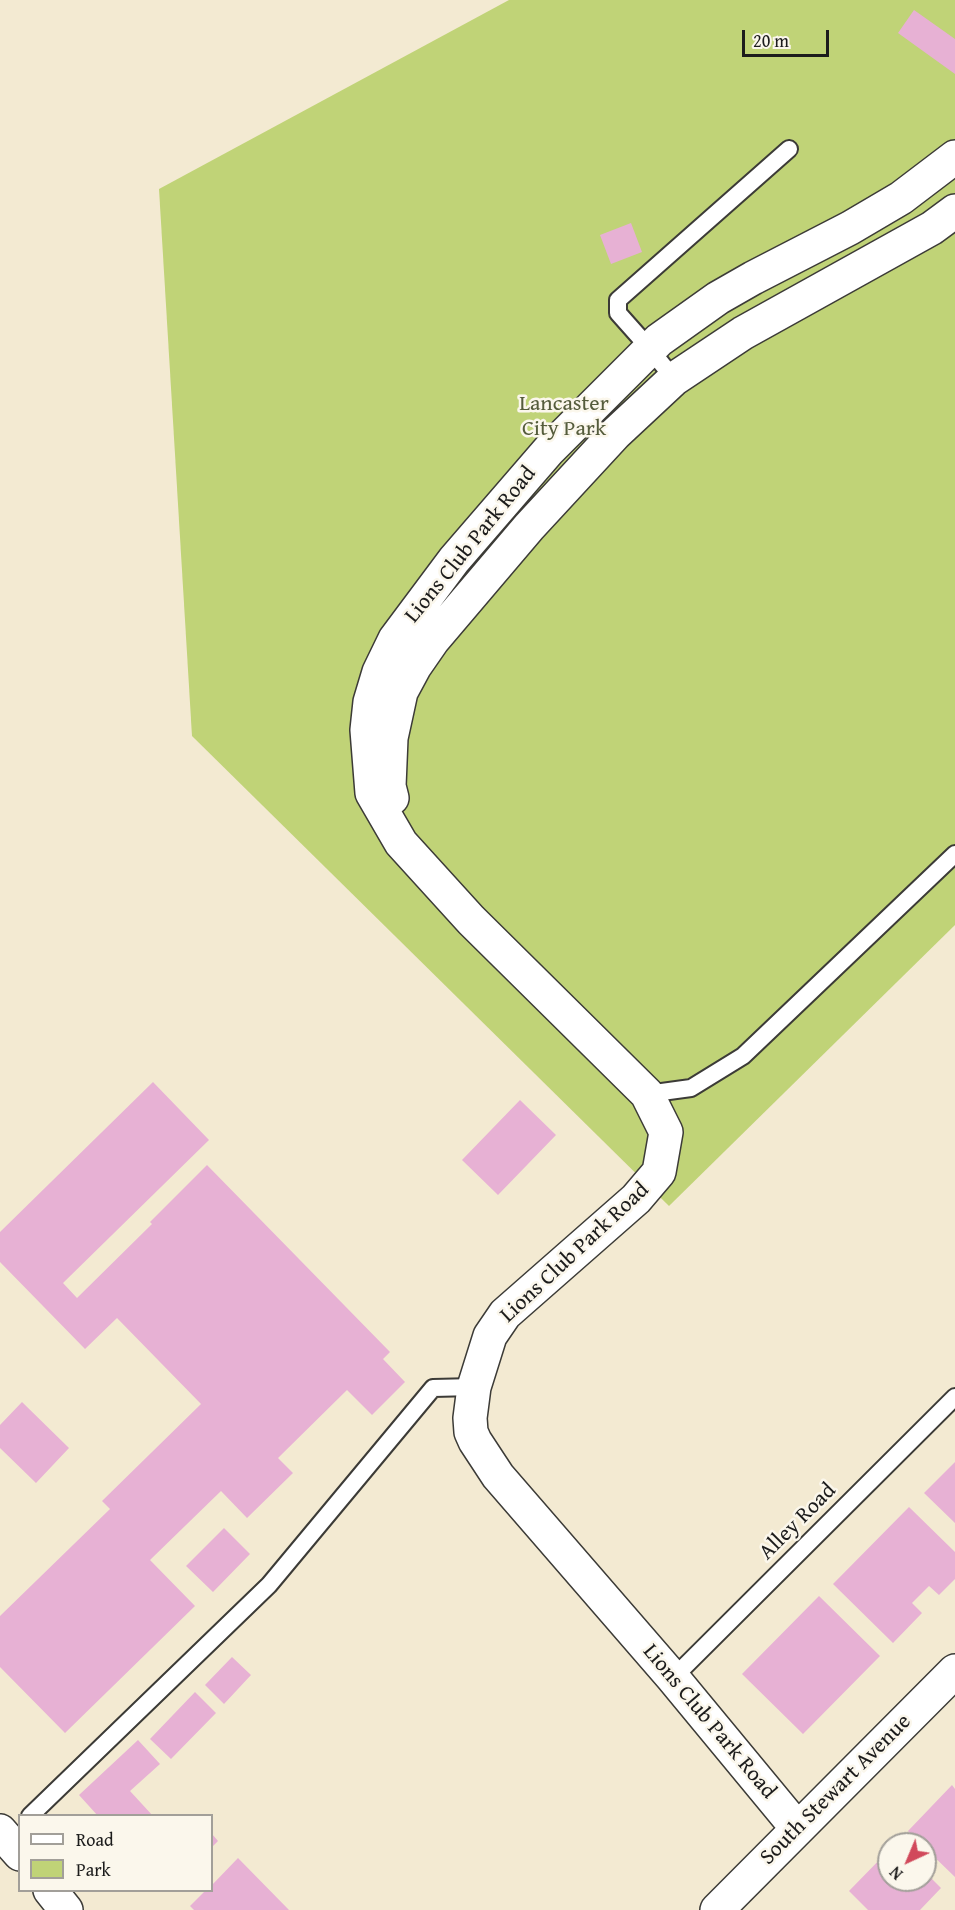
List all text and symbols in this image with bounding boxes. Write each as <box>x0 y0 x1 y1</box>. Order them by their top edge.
scale bar <box>745 18 832 56</box>
text: 20 m <box>753 27 789 54</box>
park label: Lancaster City Park <box>519 391 609 442</box>
street label: Lions Club Park Road <box>400 461 542 629</box>
street label: Lions Club Park Road <box>495 1177 655 1329</box>
street label: Alley Road <box>754 1478 842 1566</box>
street label: Lions Club Park Road <box>637 1639 781 1805</box>
street label: South Stewart Avenue <box>755 1709 917 1871</box>
legend <box>18 1814 213 1892</box>
text: Road <box>76 1826 114 1853</box>
north arrow <box>877 1832 937 1892</box>
text: Park <box>76 1856 111 1883</box>
text: N <box>884 1861 908 1886</box>

